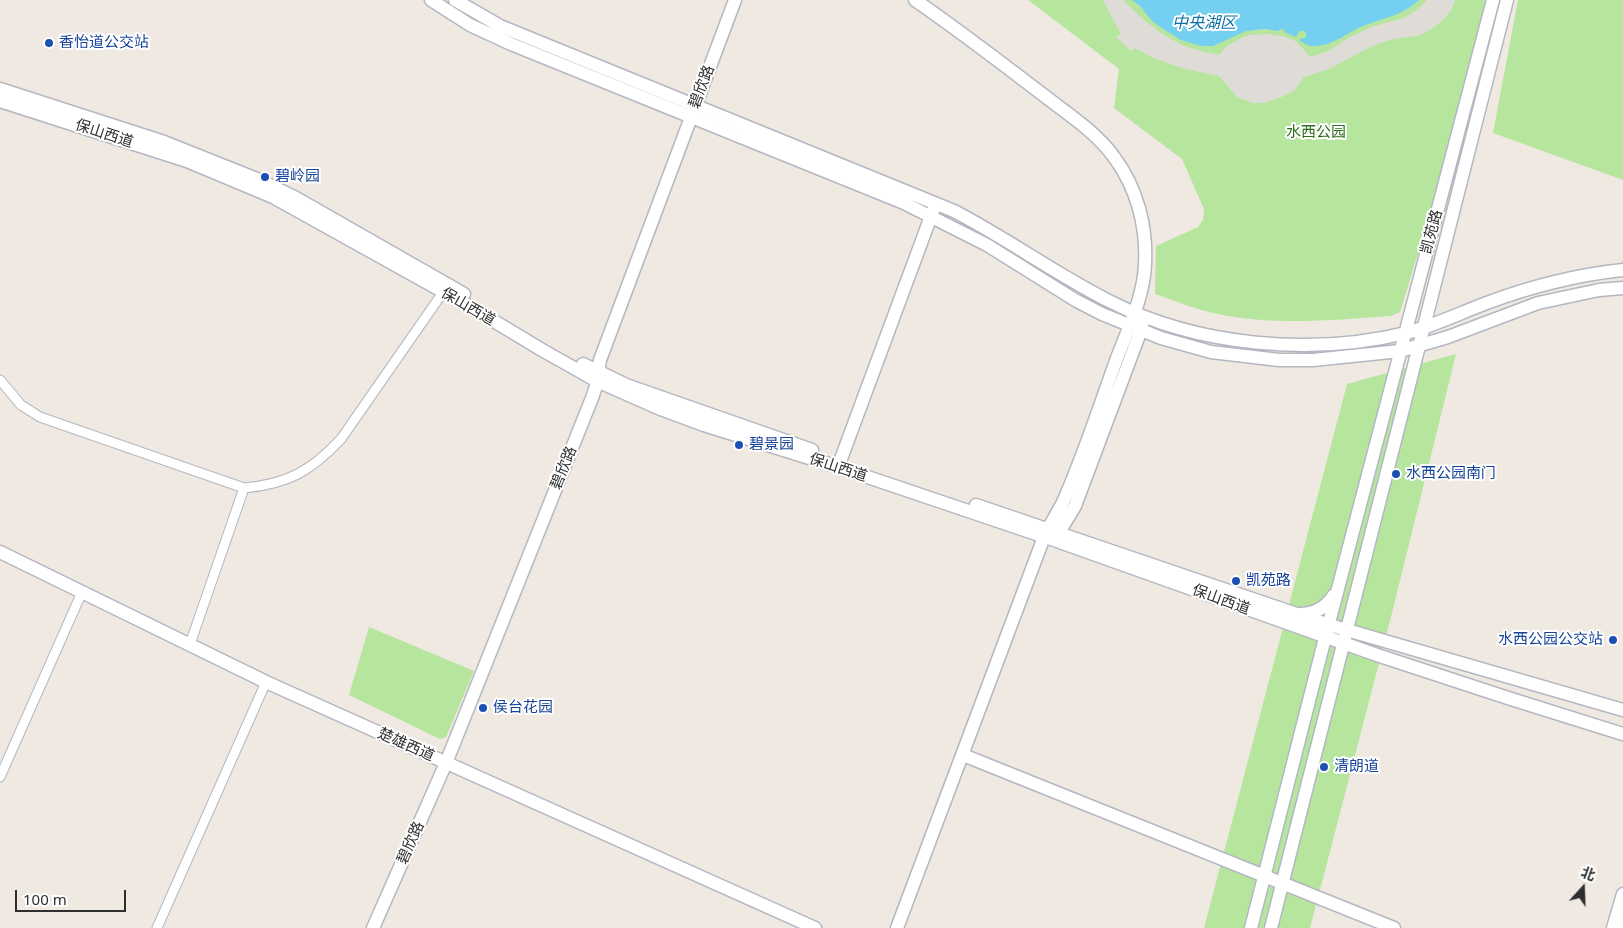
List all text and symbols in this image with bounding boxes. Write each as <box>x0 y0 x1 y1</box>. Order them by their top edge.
water label: 中央湖区 <box>1172 13 1236 33</box>
place label: 香怡道公交站 <box>59 34 149 52</box>
marker: 香怡道公交站 <box>43 37 55 49</box>
street label: 碧欣路 <box>686 63 718 111</box>
street label: 保山西道 <box>73 116 135 152</box>
park label: 水西公园 <box>1286 124 1346 142</box>
place label: 碧岭园 <box>275 168 320 186</box>
marker: 碧岭园 <box>259 171 271 183</box>
street label: 凯苑路 <box>1417 208 1447 256</box>
street label: 保山西道 <box>438 284 498 330</box>
place label: 碧景园 <box>749 436 794 454</box>
marker: 碧景园 <box>733 439 745 451</box>
street label: 碧欣路 <box>547 444 581 492</box>
street label: 保山西道 <box>807 450 869 486</box>
place label: 水西公园南门 <box>1406 465 1496 483</box>
marker: 水西公园南门 <box>1390 468 1402 480</box>
place label: 凯苑路 <box>1246 572 1291 590</box>
marker: 凯苑路 <box>1230 575 1242 587</box>
street label: 保山西道 <box>1190 581 1252 619</box>
place label: 水西公园公交站 <box>1498 631 1603 649</box>
marker: 水西公园公交站 <box>1607 634 1619 646</box>
place label: 侯台花园 <box>493 699 553 717</box>
marker: 侯台花园 <box>477 702 489 714</box>
street label: 楚雄西道 <box>375 725 437 765</box>
place label: 清朗道 <box>1334 758 1379 776</box>
marker: 清朗道 <box>1318 761 1330 773</box>
street label: 碧欣路 <box>394 819 428 867</box>
text: 北 <box>1578 862 1598 885</box>
north arrow <box>1558 863 1608 913</box>
scale bar <box>18 880 129 912</box>
text: 100 m <box>23 889 67 909</box>

